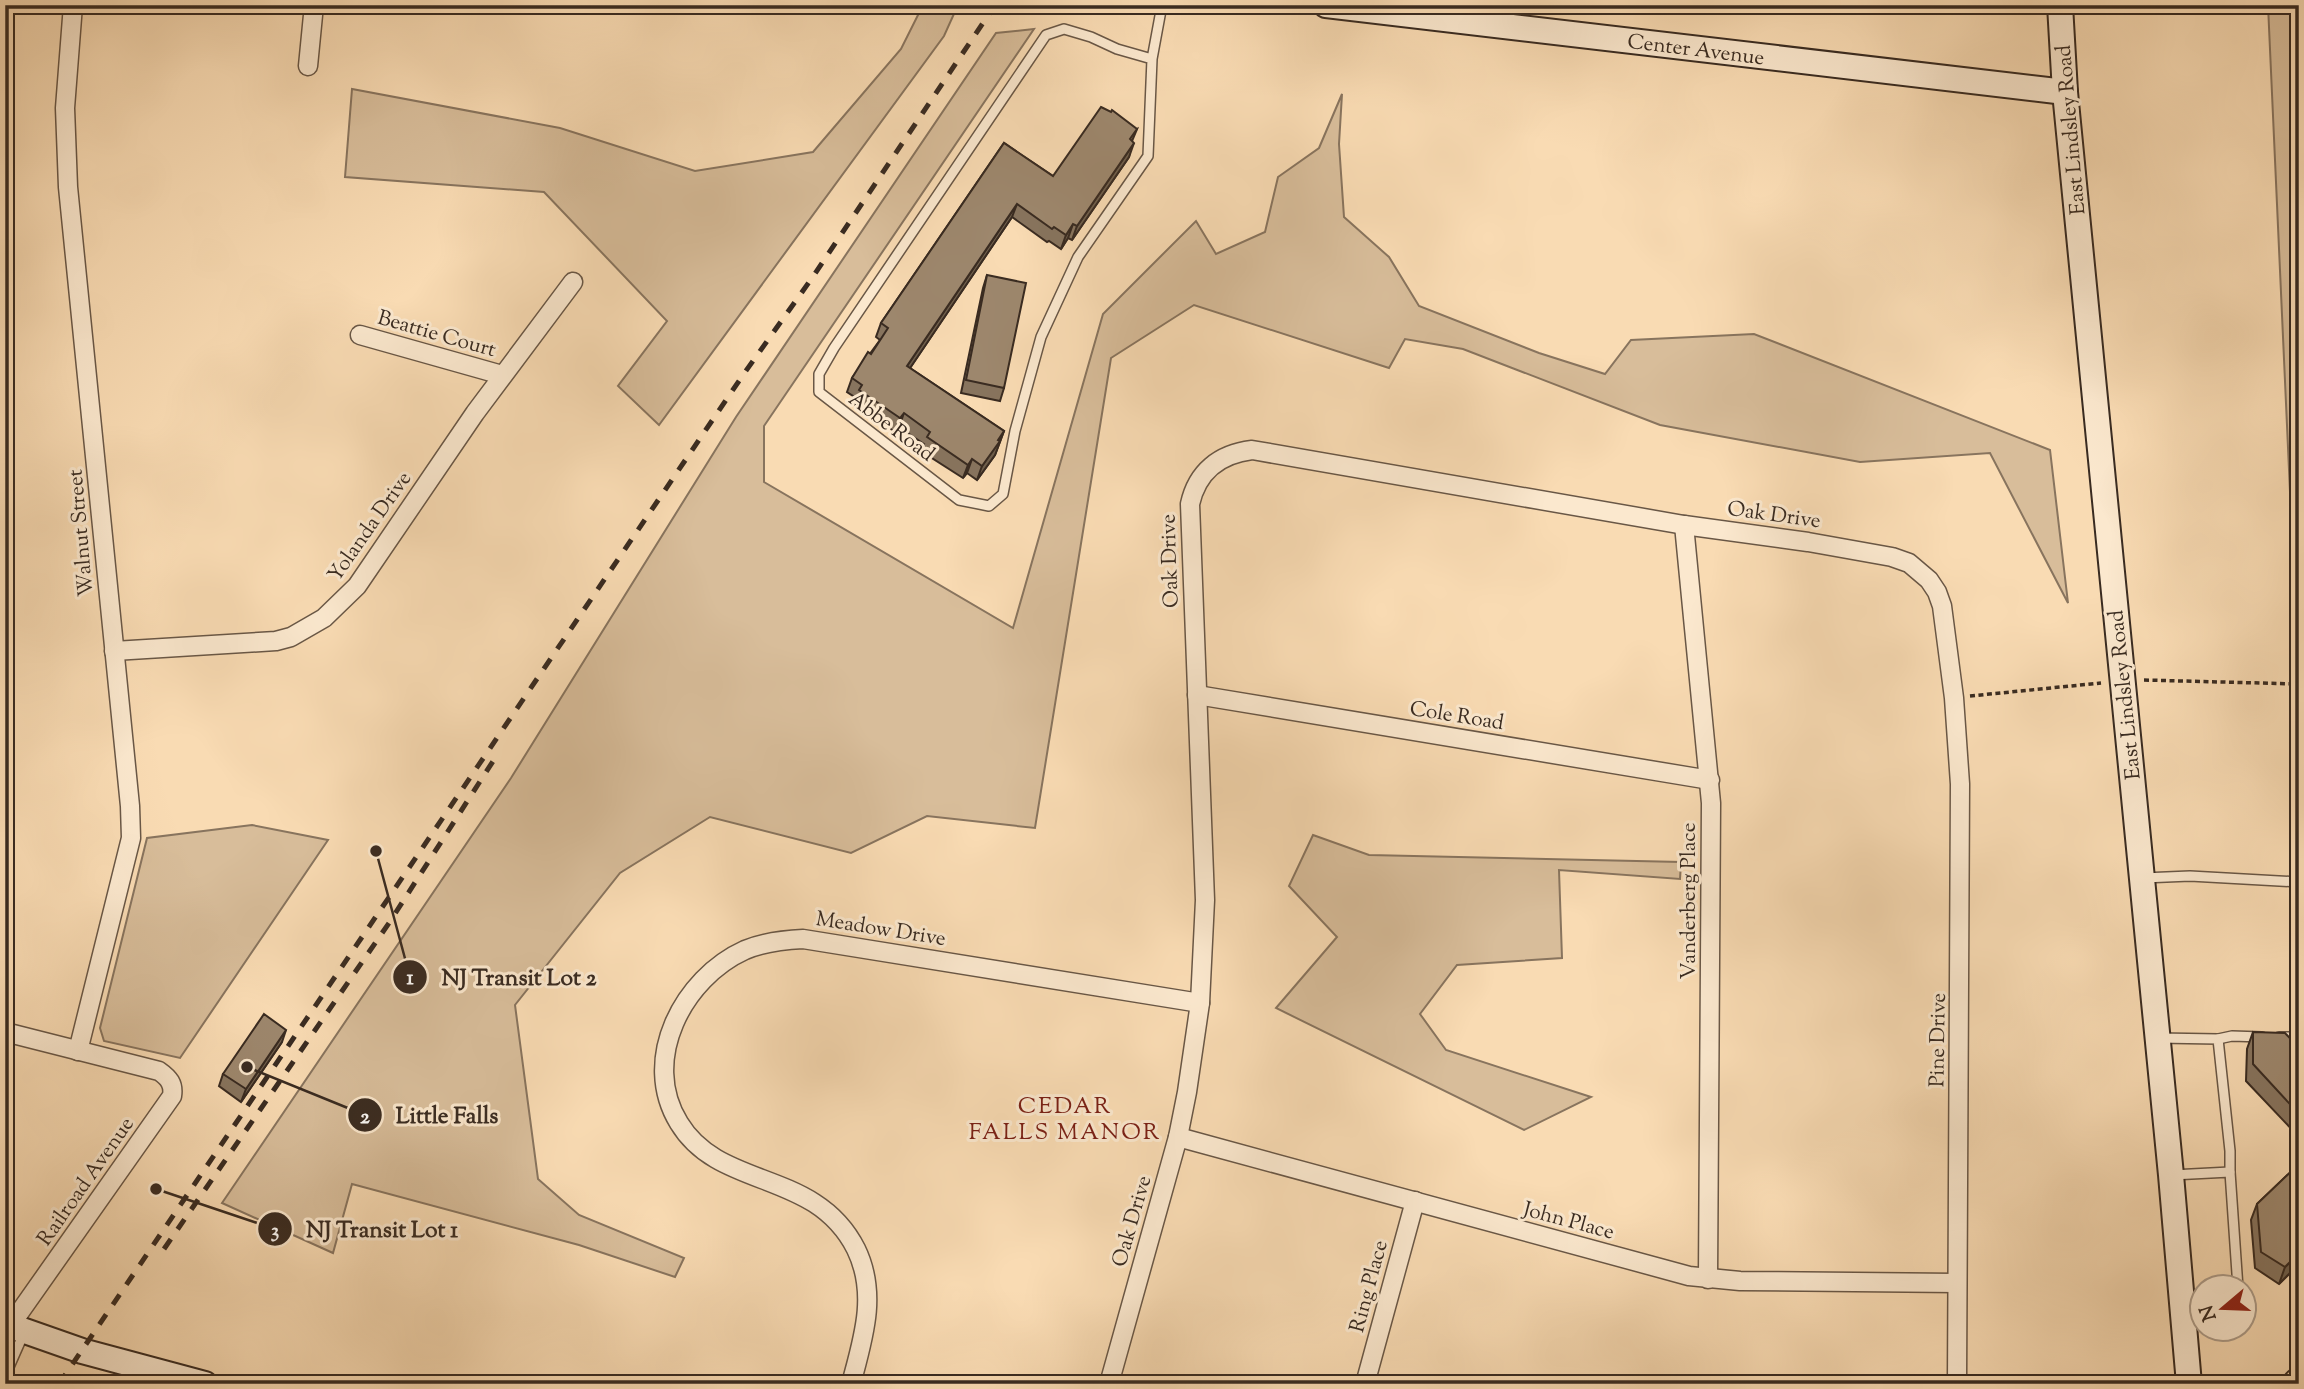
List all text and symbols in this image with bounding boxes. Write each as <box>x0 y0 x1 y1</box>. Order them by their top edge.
street label: Center Avenue <box>1626 28 1766 74</box>
street label: East Lindsley Road <box>2050 43 2094 216</box>
street label: Beattie Court <box>374 304 499 366</box>
street label: Abbe Road <box>841 385 940 470</box>
street label: Yolanda Drive <box>321 466 420 588</box>
street label: Walnut Street <box>61 468 103 598</box>
street label: Oak Drive <box>1725 495 1822 537</box>
street label: Oak Drive <box>1154 513 1188 608</box>
street label: East Lindsley Road <box>2102 608 2150 781</box>
street label: Cole Road <box>1408 695 1506 739</box>
street label: Vanderberg Place <box>1675 823 1705 979</box>
street label: Meadow Drive <box>813 905 948 955</box>
callout: NJ Transit Lot 2 <box>392 955 610 999</box>
text: NJ Transit Lot 2 <box>442 963 597 996</box>
text: 1 <box>406 964 414 994</box>
street label: Pine Drive <box>1923 993 1955 1088</box>
district label: CEDAR FALLS MANOR <box>969 1091 1161 1150</box>
callout: Little Falls <box>347 1093 513 1137</box>
text: Little Falls <box>396 1101 498 1134</box>
text: 2 <box>360 1103 370 1133</box>
street label: Railroad Avenue <box>31 1111 142 1253</box>
street label: Oak Drive <box>1106 1172 1160 1271</box>
street label: John Place <box>1519 1195 1617 1248</box>
callout: NJ Transit Lot 1 <box>257 1207 472 1251</box>
text: NJ Transit Lot 1 <box>306 1215 458 1248</box>
text: 3 <box>271 1217 279 1247</box>
street label: Ring Place <box>1343 1237 1397 1336</box>
north arrow <box>2188 1274 2258 1344</box>
text: N <box>2194 1301 2225 1324</box>

